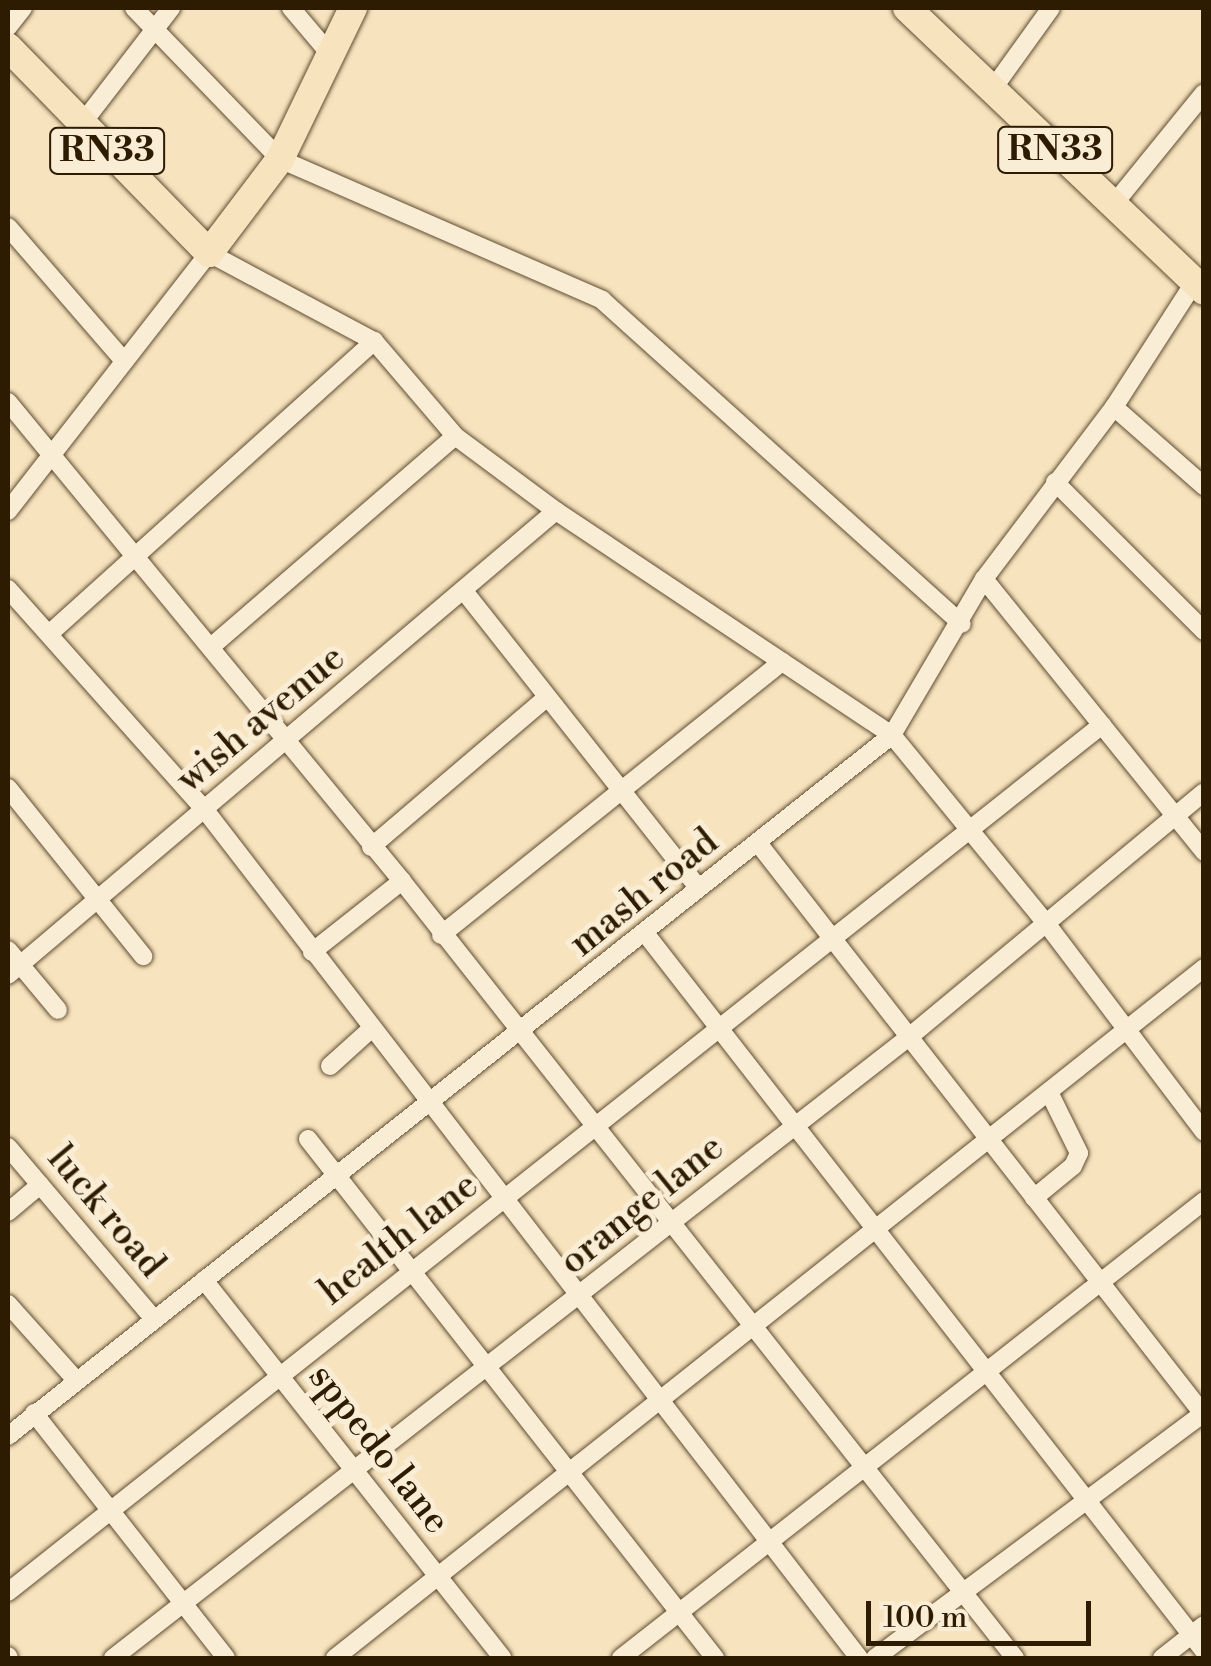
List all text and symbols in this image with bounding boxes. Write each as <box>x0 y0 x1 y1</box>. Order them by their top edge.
road number: RN33 <box>995 120 1115 180</box>
road number: RN33 <box>47 121 167 181</box>
street label: wish avenue <box>168 635 354 803</box>
street label: mash road <box>561 819 727 967</box>
street label: orange lane <box>551 1125 733 1285</box>
street label: luck road <box>38 1137 174 1287</box>
street label: health lane <box>310 1163 488 1315</box>
street label: sppedo lane <box>299 1355 459 1543</box>
scale bar <box>871 1581 1096 1643</box>
text: 100 m <box>883 1599 967 1637</box>

